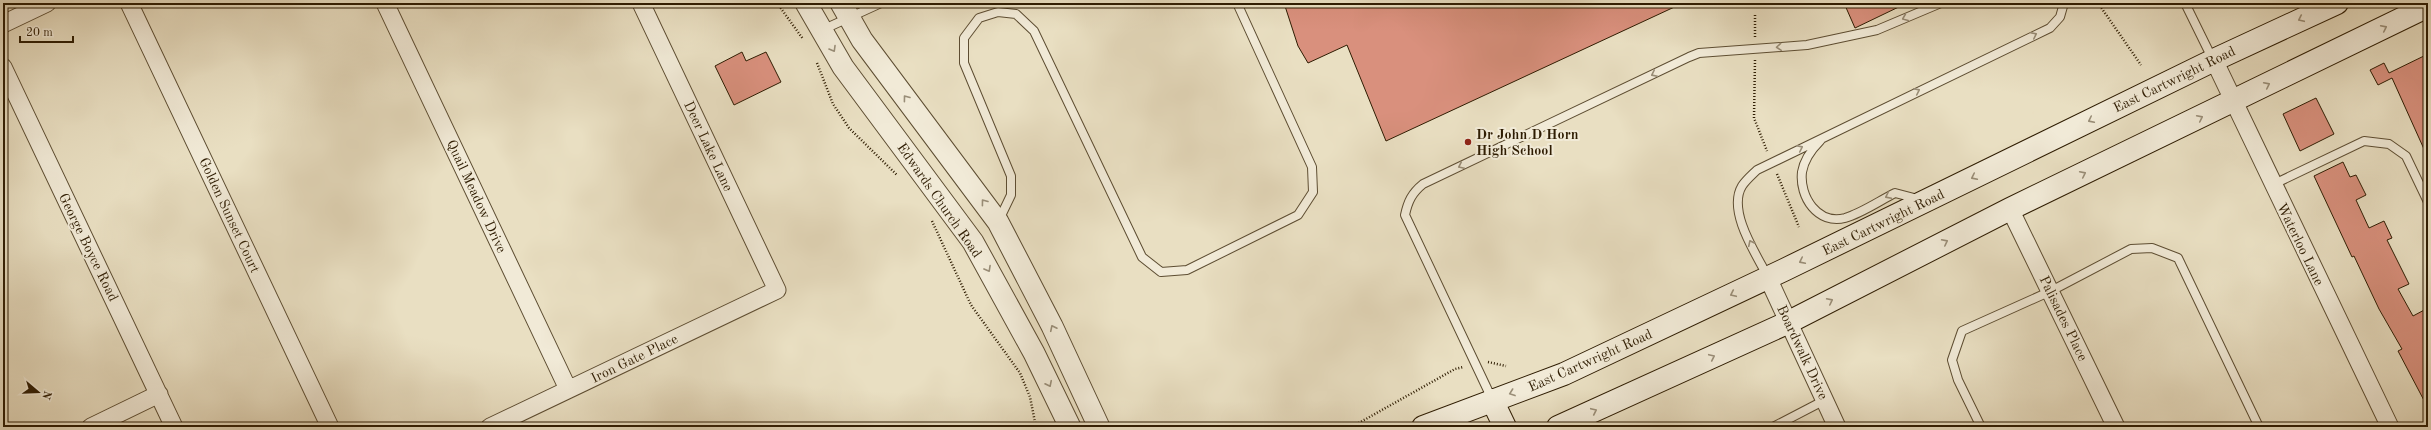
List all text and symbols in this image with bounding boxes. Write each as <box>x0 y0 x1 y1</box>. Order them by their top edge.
one-way arrow <box>1901 13 1909 21</box>
one-way arrow <box>2298 14 2306 22</box>
scale bar <box>20 18 73 44</box>
one-way arrow <box>2380 25 2387 33</box>
text: 20 m <box>26 27 53 39</box>
one-way arrow <box>2029 32 2037 40</box>
one-way arrow <box>1776 43 1782 52</box>
street label: East Cartwright Road <box>2111 44 2238 116</box>
one-way arrow <box>828 45 835 52</box>
one-way arrow <box>1650 69 1658 77</box>
one-way arrow <box>2263 83 2271 90</box>
one-way arrow <box>1912 88 1920 96</box>
one-way arrow <box>903 96 910 103</box>
street label: Deer Lake Lane <box>681 99 735 194</box>
one-way arrow <box>2087 115 2095 123</box>
one-way arrow <box>2196 115 2203 123</box>
place label: Dr John D Horn High School <box>1476 128 1579 158</box>
marker: Dr John D Horn High School <box>1463 137 1473 147</box>
street label: Quail Meadow Drive <box>444 138 508 255</box>
street label: Edwards Church Road <box>894 141 984 260</box>
one-way arrow <box>1795 145 1803 153</box>
street label: Golden Sunset Court <box>196 156 262 275</box>
one-way arrow <box>1457 161 1465 169</box>
one-way arrow <box>2078 171 2086 179</box>
one-way arrow <box>1970 172 1978 180</box>
street label: East Cartwright Road <box>1820 187 1947 259</box>
street label: George Boyce Road <box>56 191 120 304</box>
one-way arrow <box>1885 192 1892 199</box>
one-way arrow <box>981 200 988 207</box>
street label: Waterloo Lane <box>2274 201 2326 288</box>
one-way arrow <box>1941 239 1949 247</box>
one-way arrow <box>1748 240 1756 247</box>
one-way arrow <box>1799 257 1806 264</box>
one-way arrow <box>983 265 990 273</box>
street label: Palisades Place <box>2036 274 2090 363</box>
one-way arrow <box>1730 289 1737 297</box>
one-way arrow <box>1825 298 1833 306</box>
street label: Boardwalk Drive <box>1774 303 1830 402</box>
one-way arrow <box>1050 325 1058 332</box>
street label: East Cartwright Road <box>1526 327 1654 395</box>
street label: Iron Gate Place <box>589 332 680 386</box>
one-way arrow <box>1708 354 1716 362</box>
north arrow <box>18 372 58 412</box>
one-way arrow <box>1044 380 1052 387</box>
one-way arrow <box>1509 388 1516 396</box>
text: N <box>39 389 53 401</box>
one-way arrow <box>1590 408 1597 416</box>

